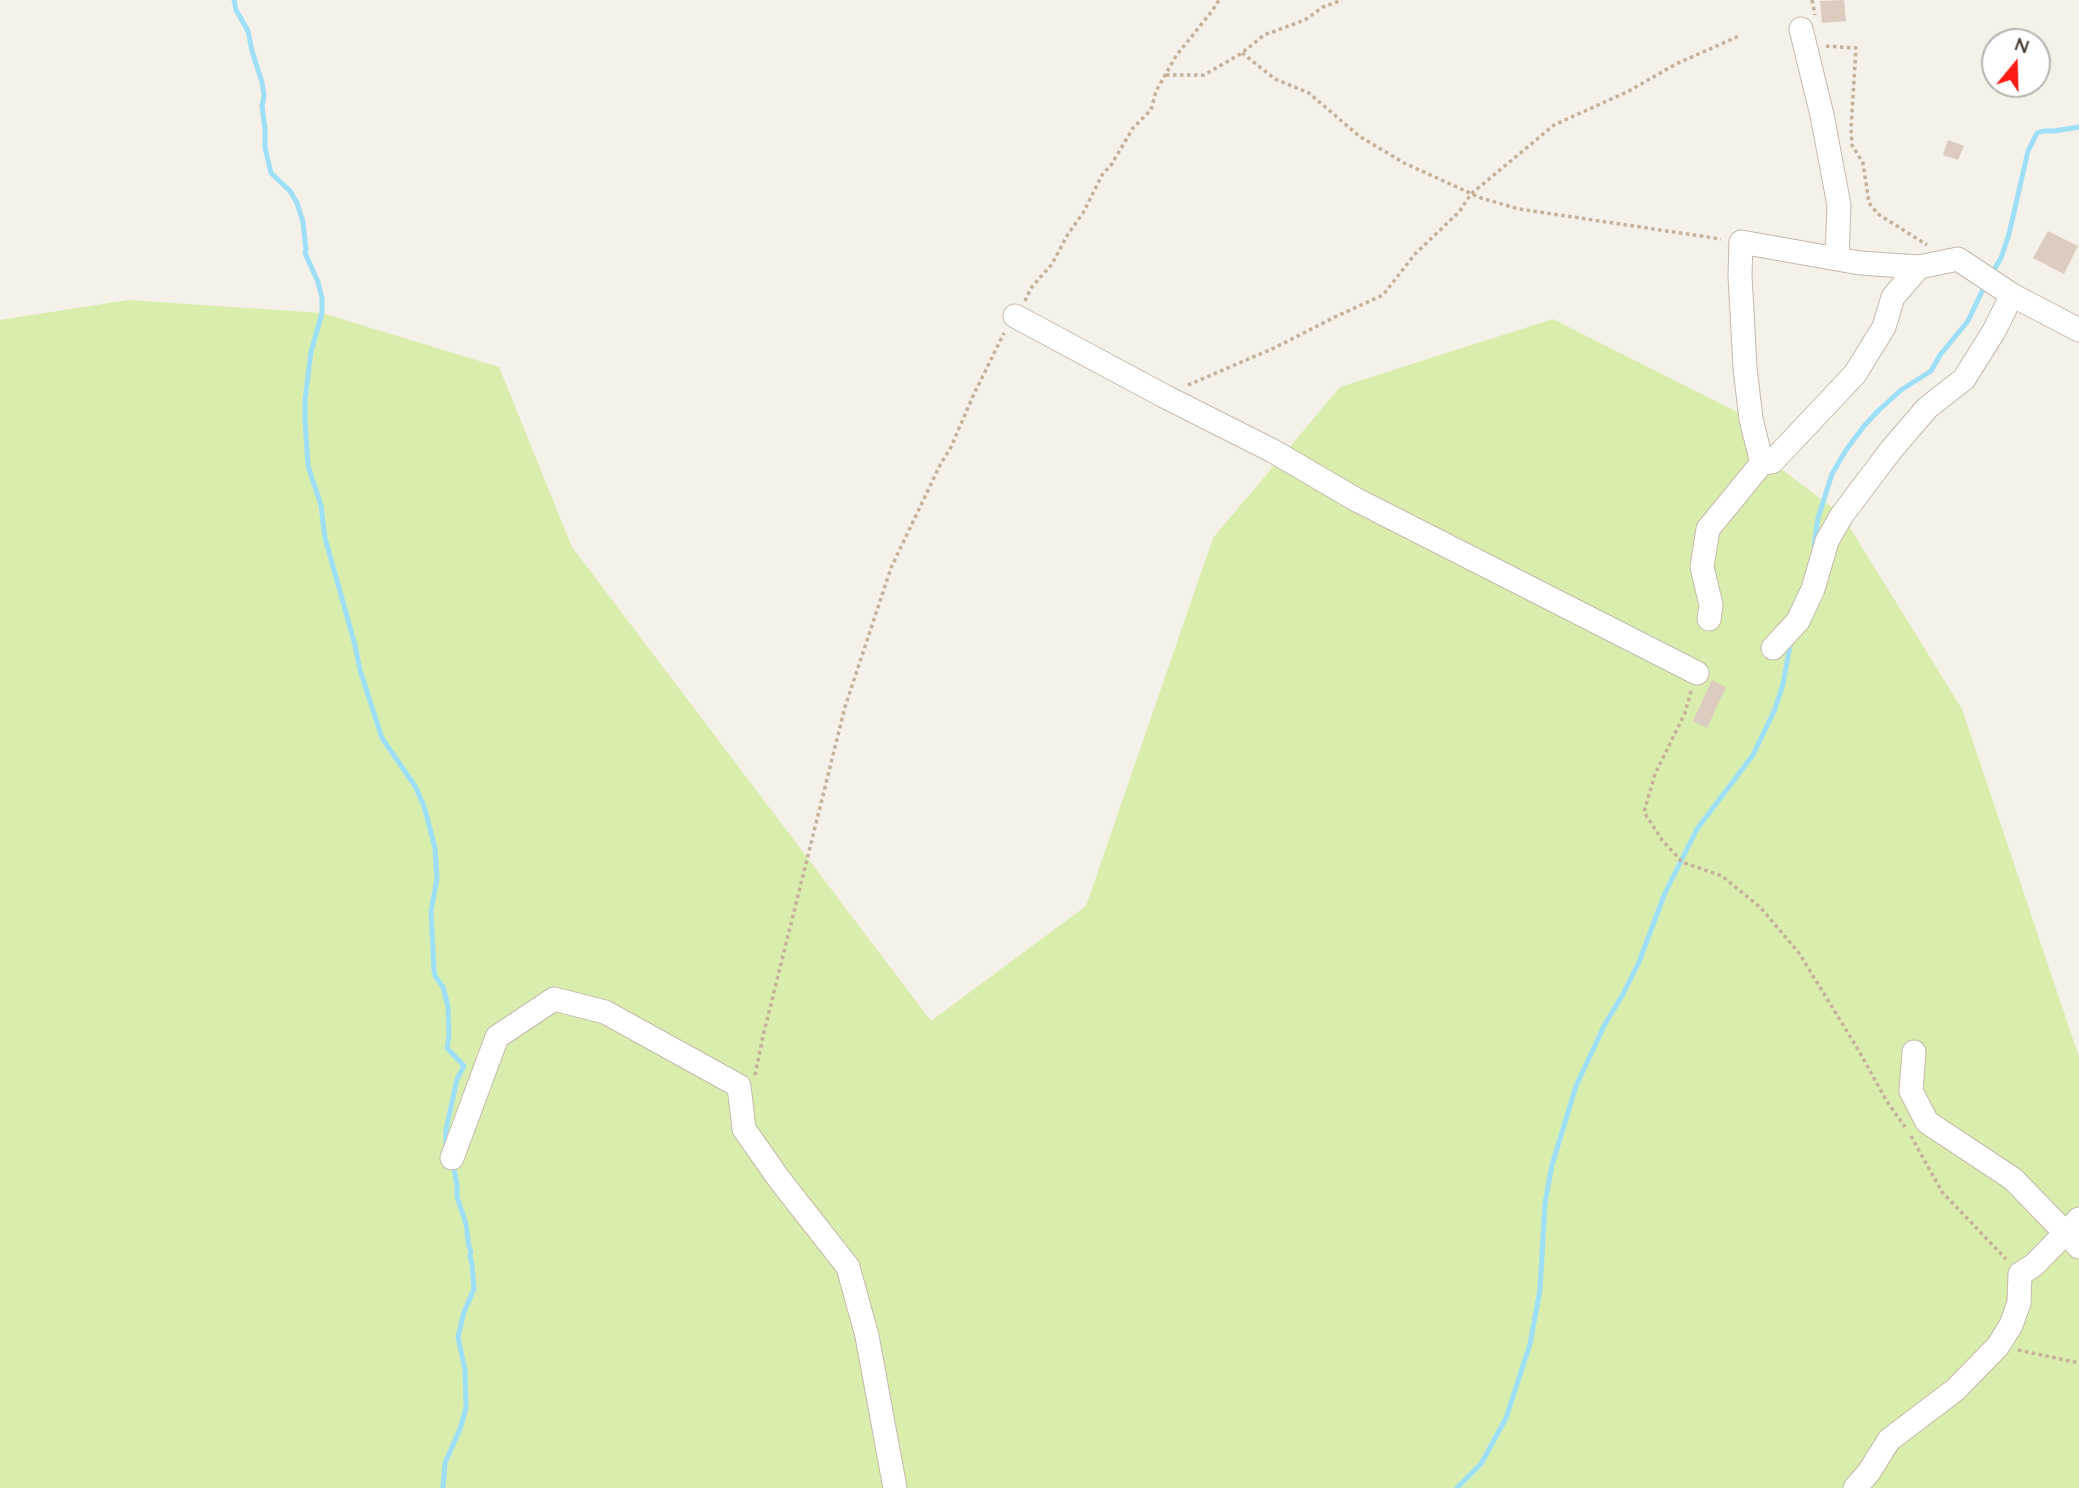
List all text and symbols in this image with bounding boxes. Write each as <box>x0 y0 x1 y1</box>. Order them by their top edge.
north arrow <box>1981 28 2051 98</box>
text: N <box>2012 31 2033 59</box>

